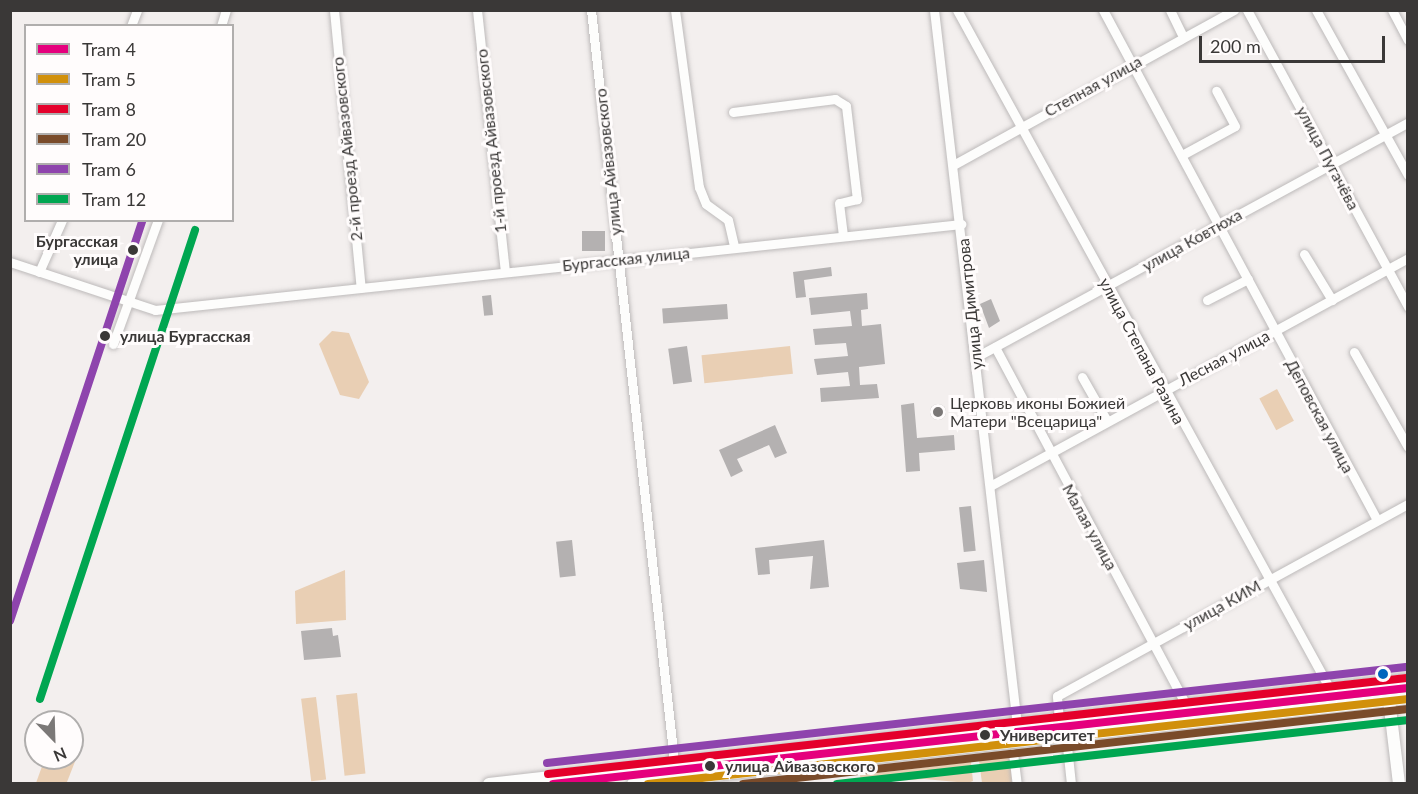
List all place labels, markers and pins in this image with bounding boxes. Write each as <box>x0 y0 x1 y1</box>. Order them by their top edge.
place label: Бургасская улица <box>36 231 118 269</box>
marker: Бургасская улица <box>123 240 143 260</box>
marker: улица Бургасская <box>95 326 115 346</box>
place label: улица Бургасская <box>120 326 251 346</box>
place label: Церковь иконы Божией Матери "Всецарица" <box>950 393 1125 431</box>
marker: Церковь иконы Божией Матери "Всецарица" <box>931 405 945 419</box>
unlabelled marker <box>1377 668 1389 680</box>
marker: Университет <box>975 725 995 745</box>
place label: Университет <box>1000 725 1095 745</box>
marker: улица Айвазовского <box>700 756 720 776</box>
place label: улица Айвазовского <box>725 756 875 776</box>

